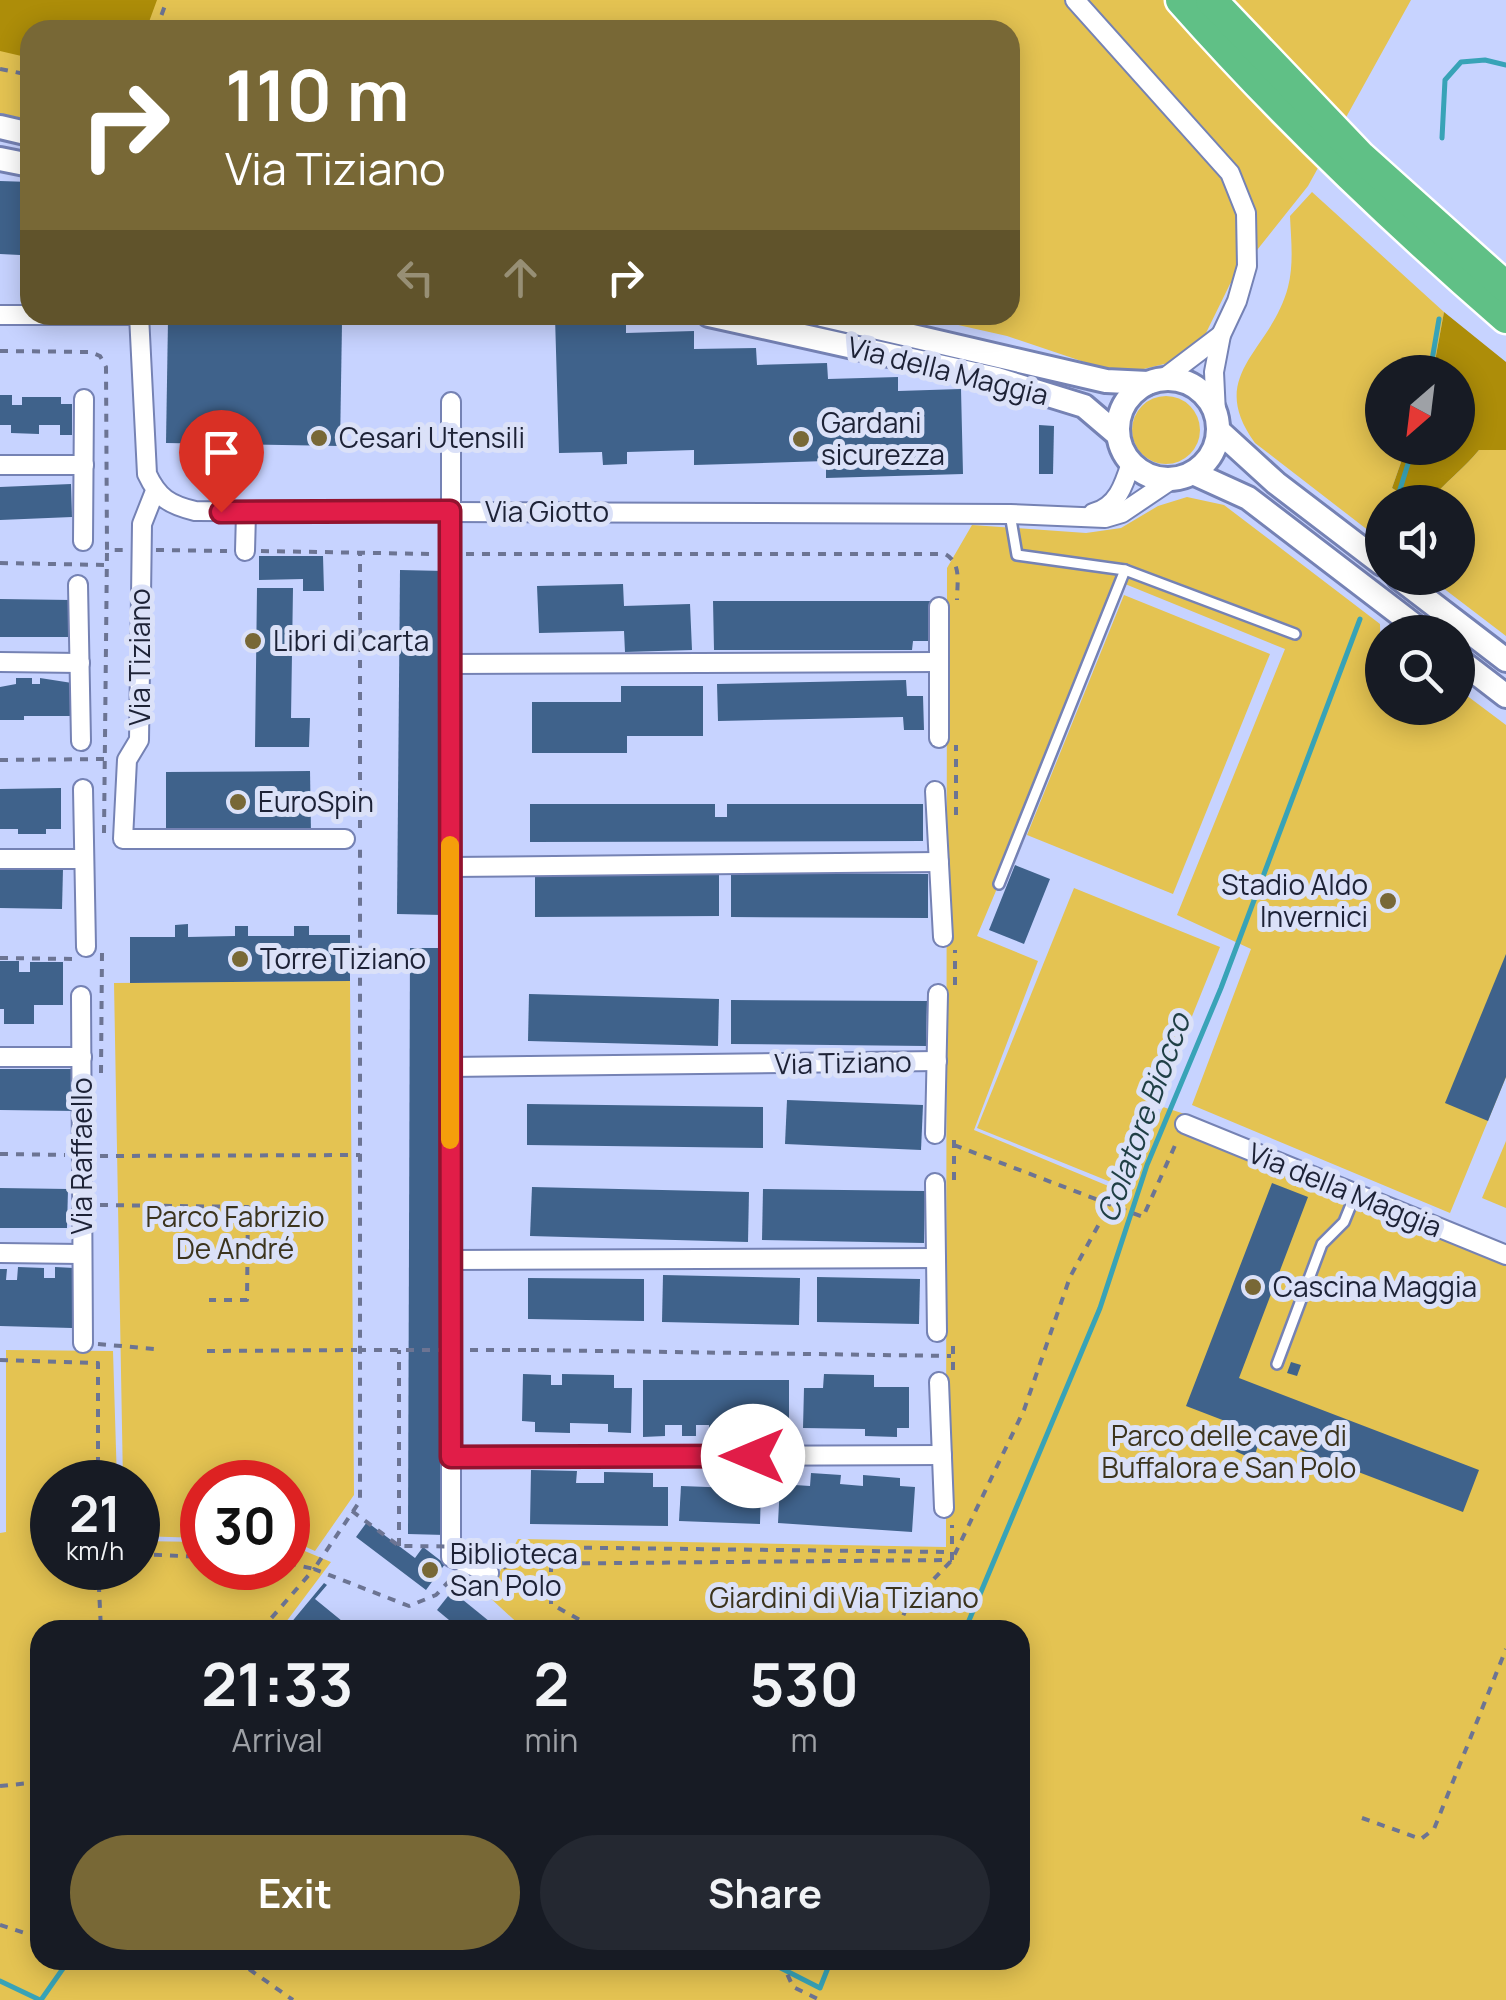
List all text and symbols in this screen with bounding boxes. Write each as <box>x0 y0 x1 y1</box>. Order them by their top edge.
text: 110 m <box>225 46 409 142</box>
icon: right <box>60 60 190 190</box>
text: Via Tiziano <box>225 137 446 199</box>
icon: left <box>388 250 443 305</box>
icon: ahead <box>493 250 548 305</box>
icon: right <box>598 250 653 305</box>
street label: Via della Maggia <box>844 327 1053 413</box>
north arrow <box>1365 355 1475 465</box>
map controls <box>1365 355 1475 725</box>
place label: Gardani sicurezza <box>821 403 945 473</box>
pin <box>179 410 264 513</box>
place label: Cesari Utensili <box>339 418 525 456</box>
icon: arrive <box>194 425 249 480</box>
marker: Cesari Utensili <box>308 427 330 449</box>
marker: Gardani sicurezza <box>790 428 812 450</box>
button: sound <box>1365 485 1475 595</box>
street label: Via Giotto <box>485 492 609 530</box>
street label: Via Tiziano <box>120 588 158 726</box>
button: search <box>1365 615 1475 725</box>
place label: Libri di carta <box>273 621 429 659</box>
marker: Libri di carta <box>242 630 264 652</box>
place label: EuroSpin <box>258 782 374 820</box>
marker: EuroSpin <box>227 791 249 813</box>
place label: Stadio Aldo Invernici <box>1221 865 1368 935</box>
marker: Stadio Aldo Invernici <box>1377 890 1399 912</box>
place label: Torre Tiziano <box>260 939 426 977</box>
marker: Torre Tiziano <box>229 948 251 970</box>
water label: Colatore Biocco <box>1086 1005 1200 1228</box>
street label: Via Tiziano <box>774 1042 912 1082</box>
street label: Via Raffaello <box>62 1078 100 1234</box>
street label: Via della Maggia <box>1243 1133 1448 1245</box>
park label: Parco Fabrizio De André <box>145 1197 325 1267</box>
place label: Cascina Maggia <box>1273 1267 1477 1305</box>
marker: Cascina Maggia <box>1242 1276 1264 1298</box>
position arrow <box>701 1404 805 1508</box>
park label: Parco delle cave di Buffalora e San Polo <box>1102 1416 1356 1486</box>
speed limit sign: 30 <box>180 1460 310 1590</box>
text: 21 <box>69 1479 121 1547</box>
text: km/h <box>66 1533 124 1568</box>
place label: Biblioteca San Polo <box>450 1534 578 1604</box>
marker: Biblioteca San Polo <box>419 1559 441 1581</box>
park label: Giardini di Via Tiziano <box>709 1578 979 1616</box>
text: 21:33 <box>201 1642 353 1724</box>
text: 2 <box>534 1642 569 1724</box>
text: 530 <box>749 1642 859 1724</box>
text: Arrival <box>232 1718 323 1762</box>
text: min <box>525 1718 578 1762</box>
text: m <box>791 1718 818 1762</box>
button: Exit <box>70 1835 520 1950</box>
button: Share <box>540 1835 990 1950</box>

